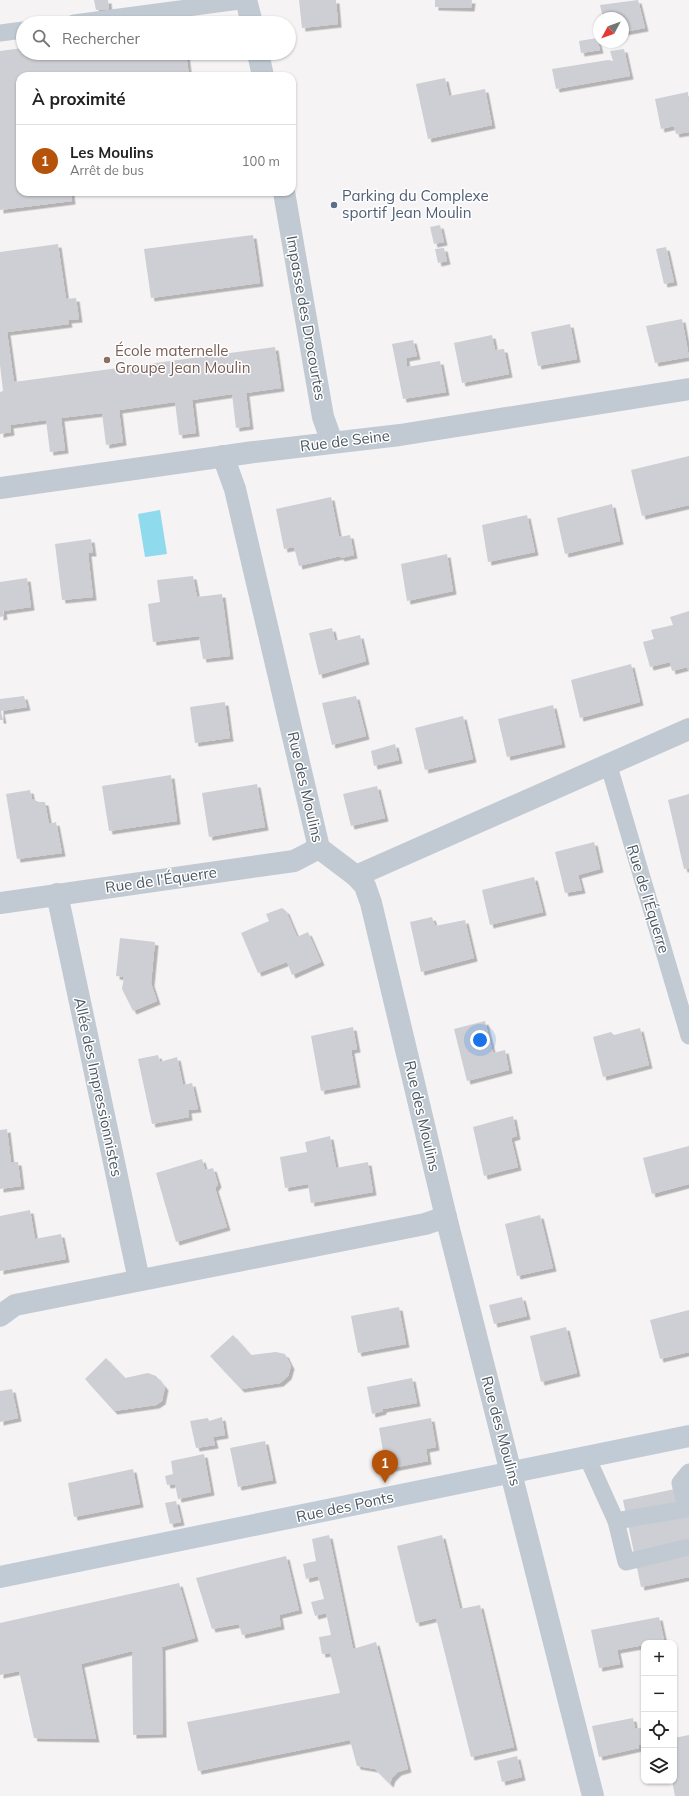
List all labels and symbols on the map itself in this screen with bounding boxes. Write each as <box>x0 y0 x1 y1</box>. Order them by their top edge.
north arrow <box>593 12 629 48</box>
place label: Parking du Complexe sportif Jean Moulin <box>342 186 489 222</box>
marker: Parking du Complexe sportif Jean Moulin <box>329 200 339 210</box>
street label: Impasse des Drocourtes <box>283 234 330 402</box>
place label: École maternelle Groupe Jean Moulin <box>115 341 250 377</box>
marker: École maternelle Groupe Jean Moulin <box>102 355 112 365</box>
street label: Rue de Seine <box>299 426 391 455</box>
street label: Rue des Moulins <box>284 730 327 844</box>
street label: Rue de l'Équerre <box>623 842 674 955</box>
street label: Rue de l'Équerre <box>104 862 218 897</box>
street label: Allée des Impressionnistes <box>70 996 127 1178</box>
your location <box>470 1030 490 1050</box>
street label: Rue des Moulins <box>401 1059 444 1173</box>
street label: Rue des Moulins <box>478 1374 525 1488</box>
pin: 1 <box>372 1450 398 1483</box>
street label: Rue des Ponts <box>294 1487 395 1526</box>

